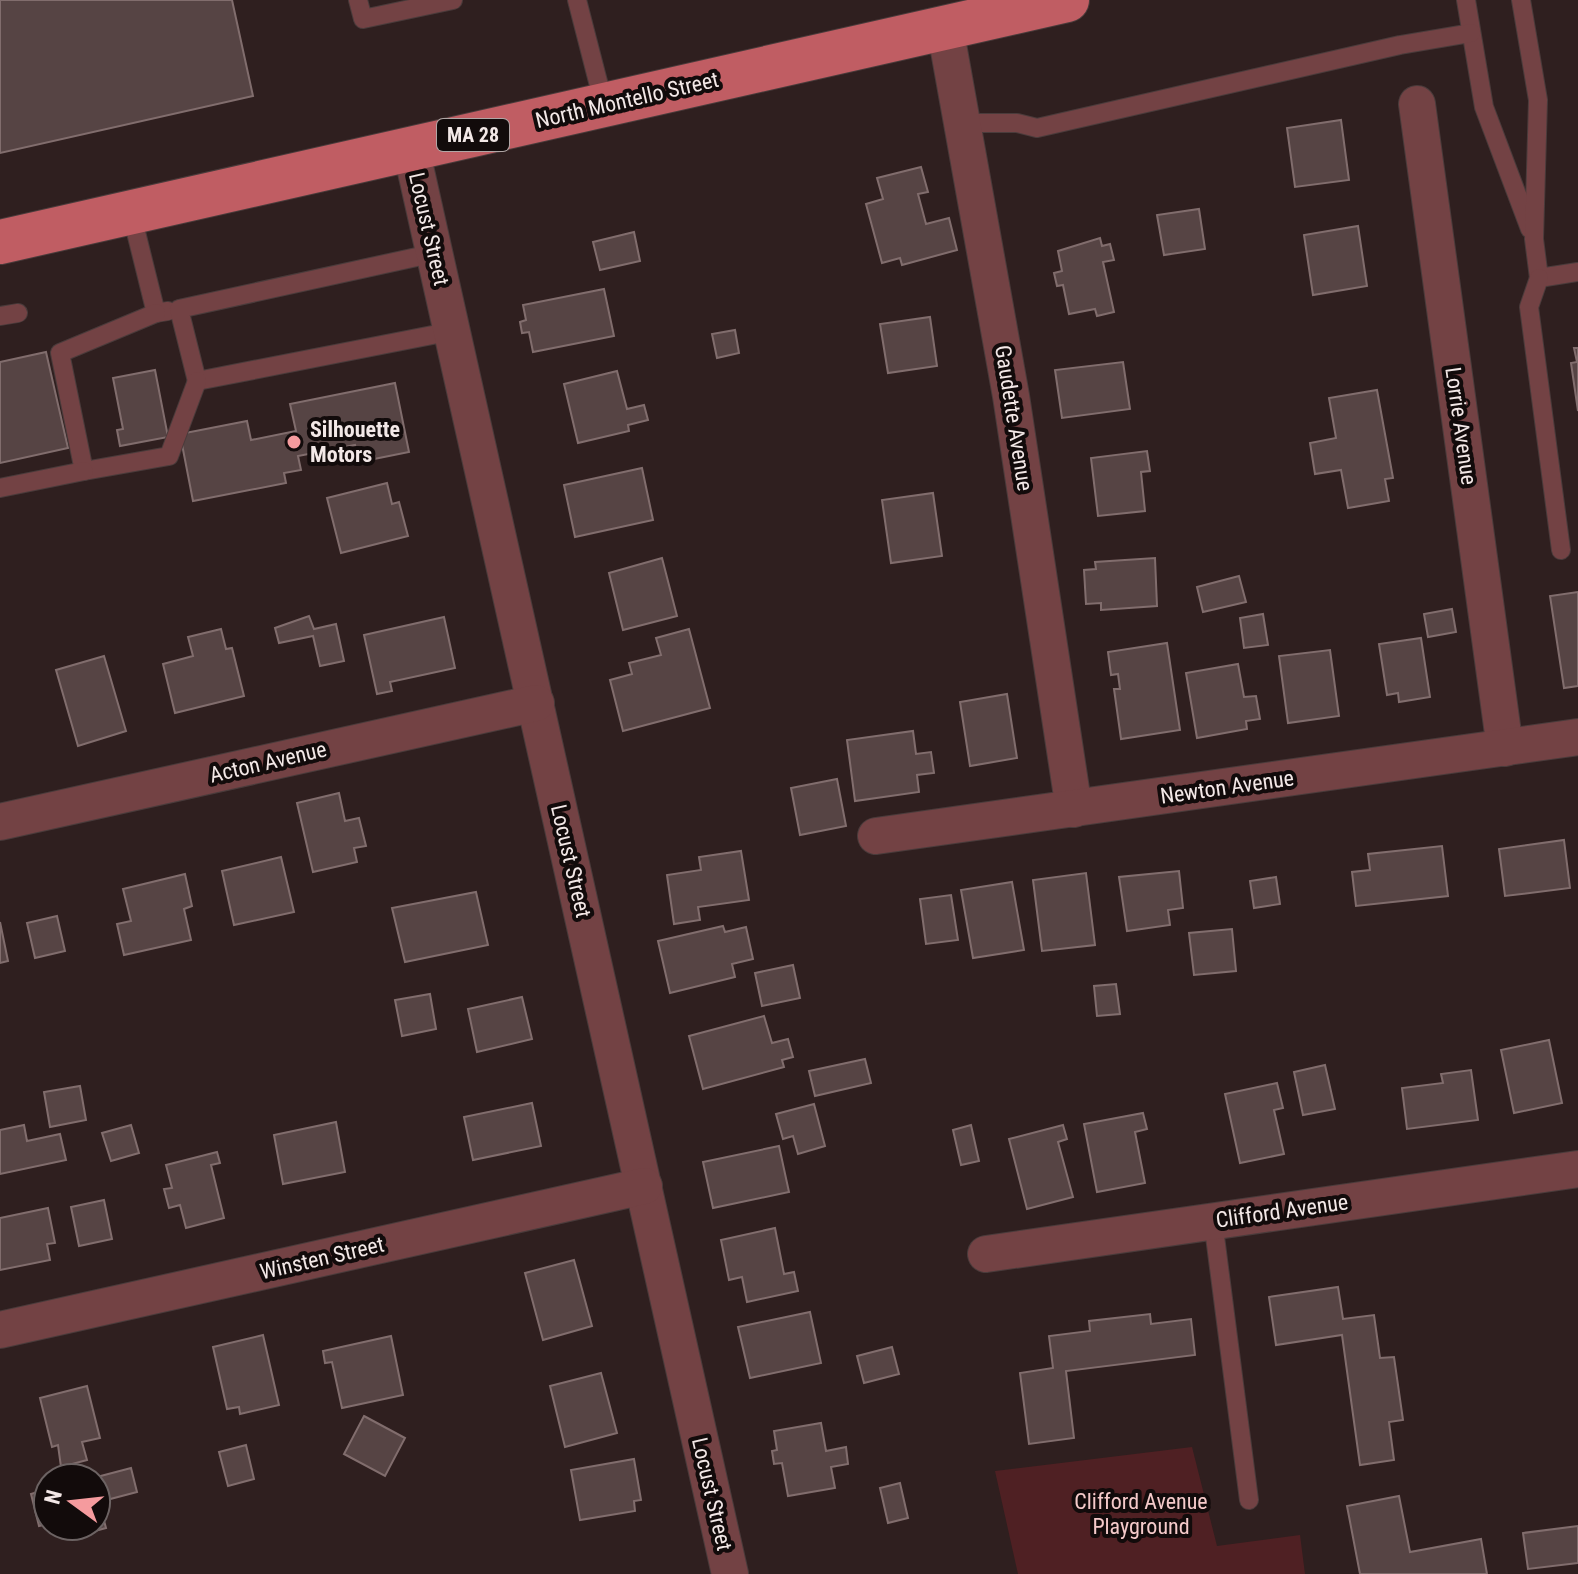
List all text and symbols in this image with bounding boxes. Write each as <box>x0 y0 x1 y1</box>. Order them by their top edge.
street label: North Montello Street <box>533 67 721 133</box>
road number: MA 28 <box>437 119 509 151</box>
street label: Locust Street <box>404 170 454 288</box>
street label: Gaudette Avenue <box>990 343 1038 493</box>
street label: Lorrie Avenue <box>1440 366 1482 486</box>
place label: Silhouette Motors <box>310 417 400 467</box>
marker: Silhouette Motors <box>285 433 303 451</box>
street label: Acton Avenue <box>207 736 329 788</box>
street label: Newton Avenue <box>1159 765 1295 809</box>
street label: Locust Street <box>546 802 596 920</box>
street label: Clifford Avenue <box>1214 1189 1350 1233</box>
street label: Winsten Street <box>258 1232 386 1284</box>
street label: Locust Street <box>687 1435 737 1553</box>
north arrow <box>32 1462 112 1542</box>
text: N <box>39 1487 67 1507</box>
park label: Clifford Avenue Playground <box>1074 1489 1208 1539</box>

